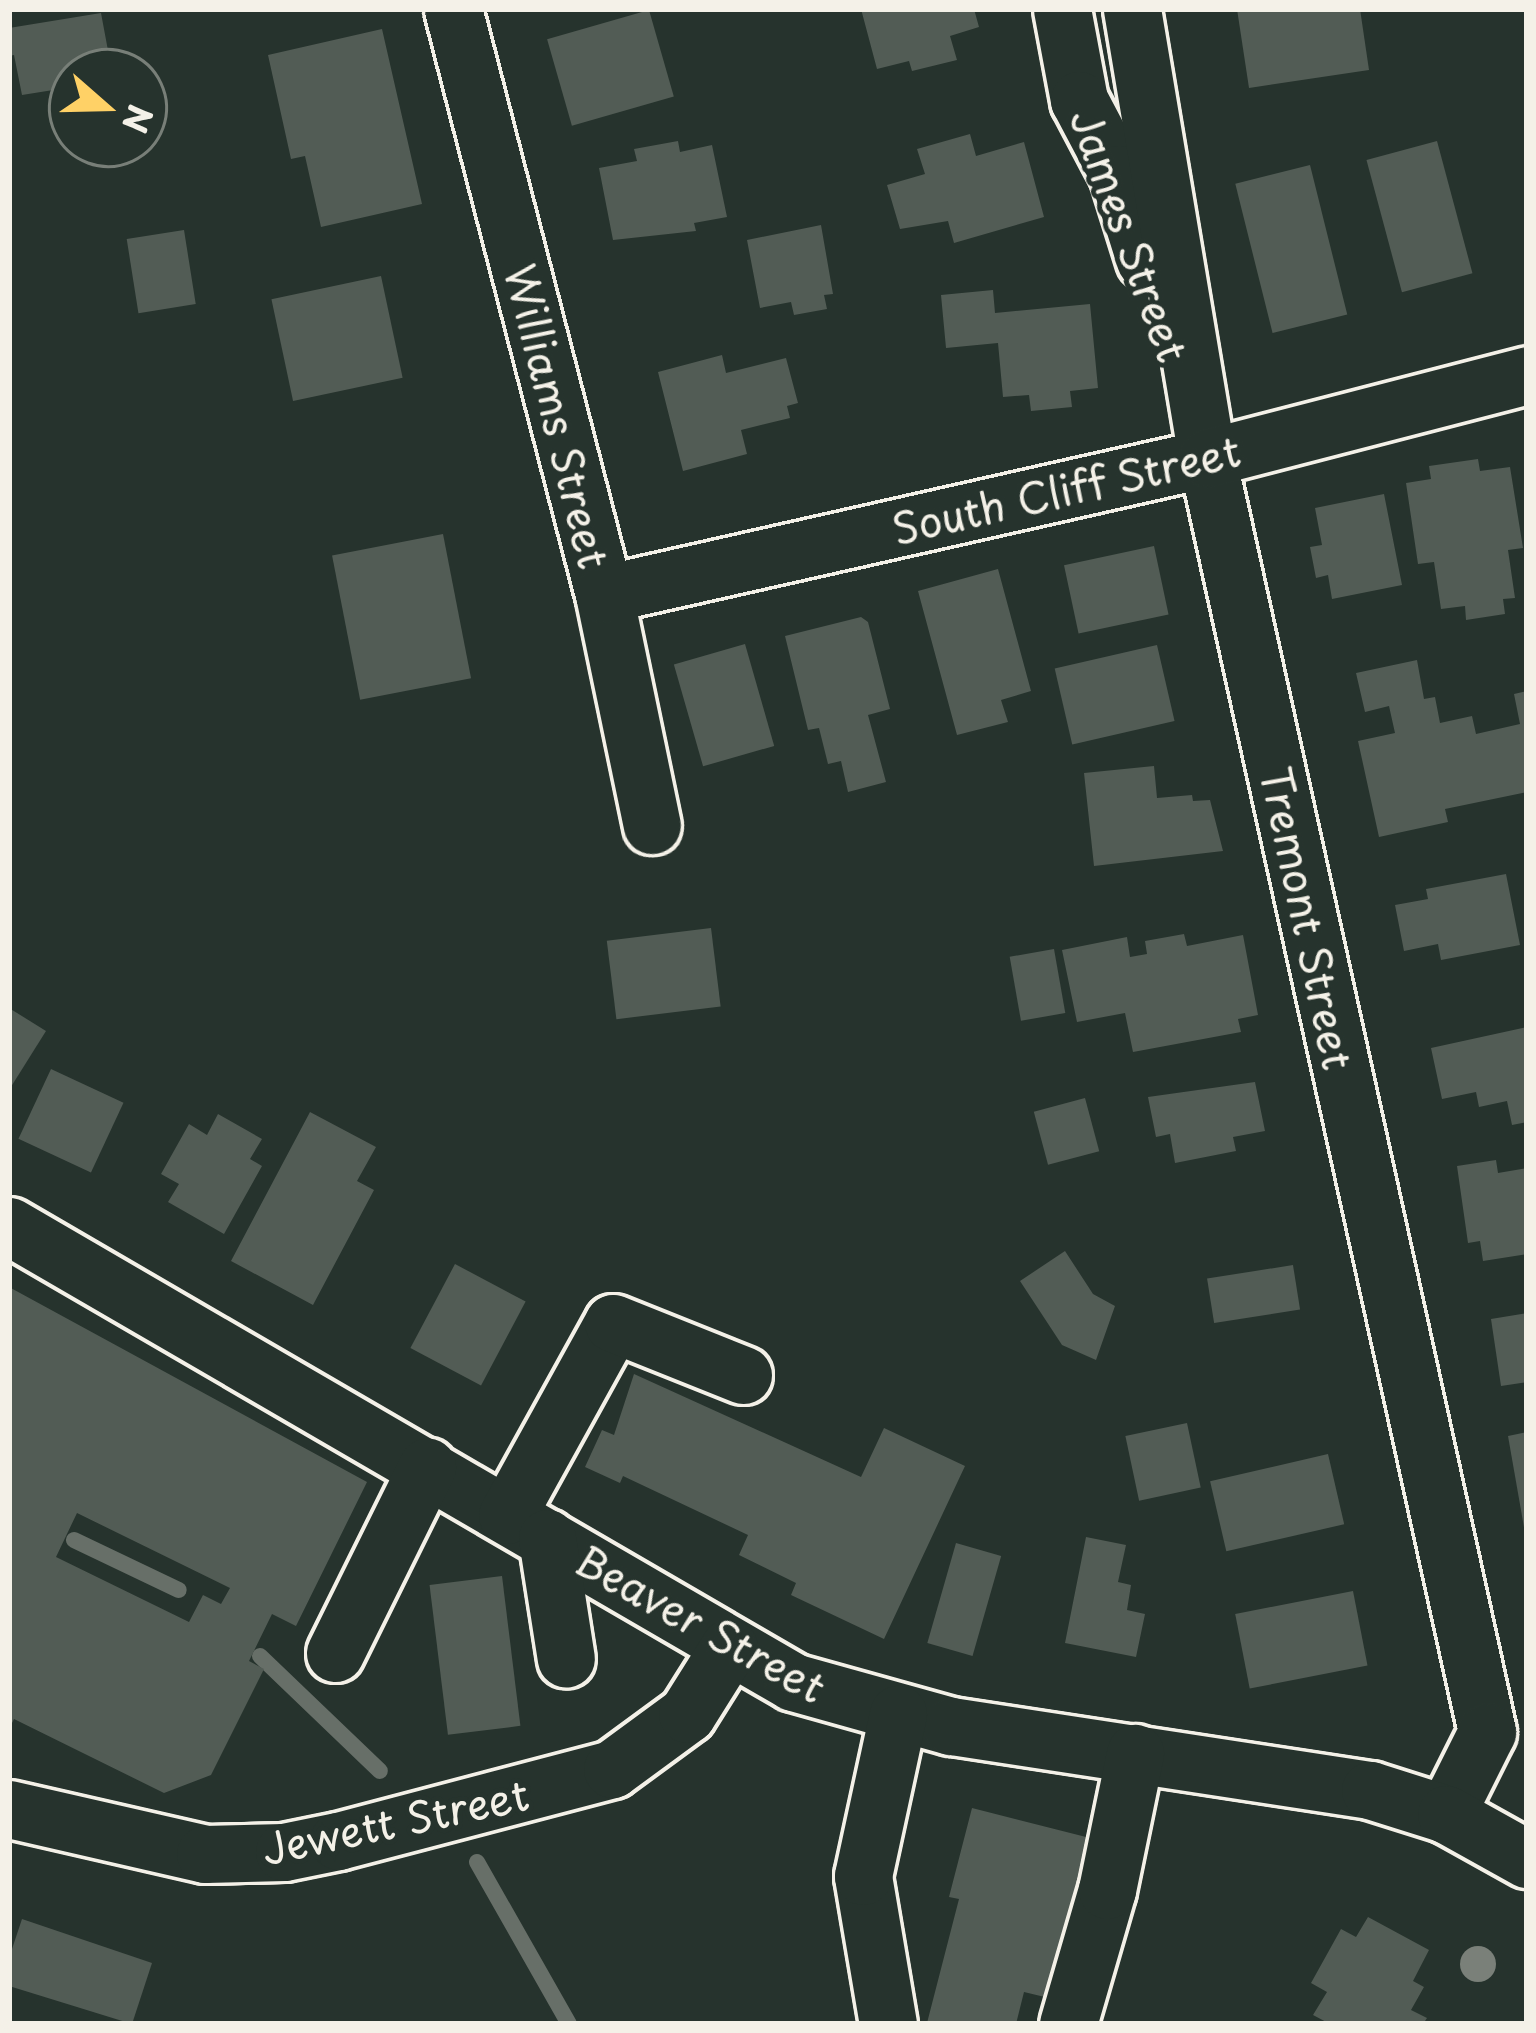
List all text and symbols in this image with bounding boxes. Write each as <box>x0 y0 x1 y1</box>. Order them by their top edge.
north arrow <box>48 48 168 168</box>
text: N <box>111 98 167 140</box>
street label: James Street <box>1061 101 1199 369</box>
street label: Williams Street <box>496 258 620 574</box>
street label: South Cliff Street <box>886 424 1246 554</box>
street label: Tremont Street <box>1251 762 1365 1074</box>
street label: Beaver Street <box>567 1534 835 1712</box>
street label: Jewett Street <box>256 1768 534 1874</box>

